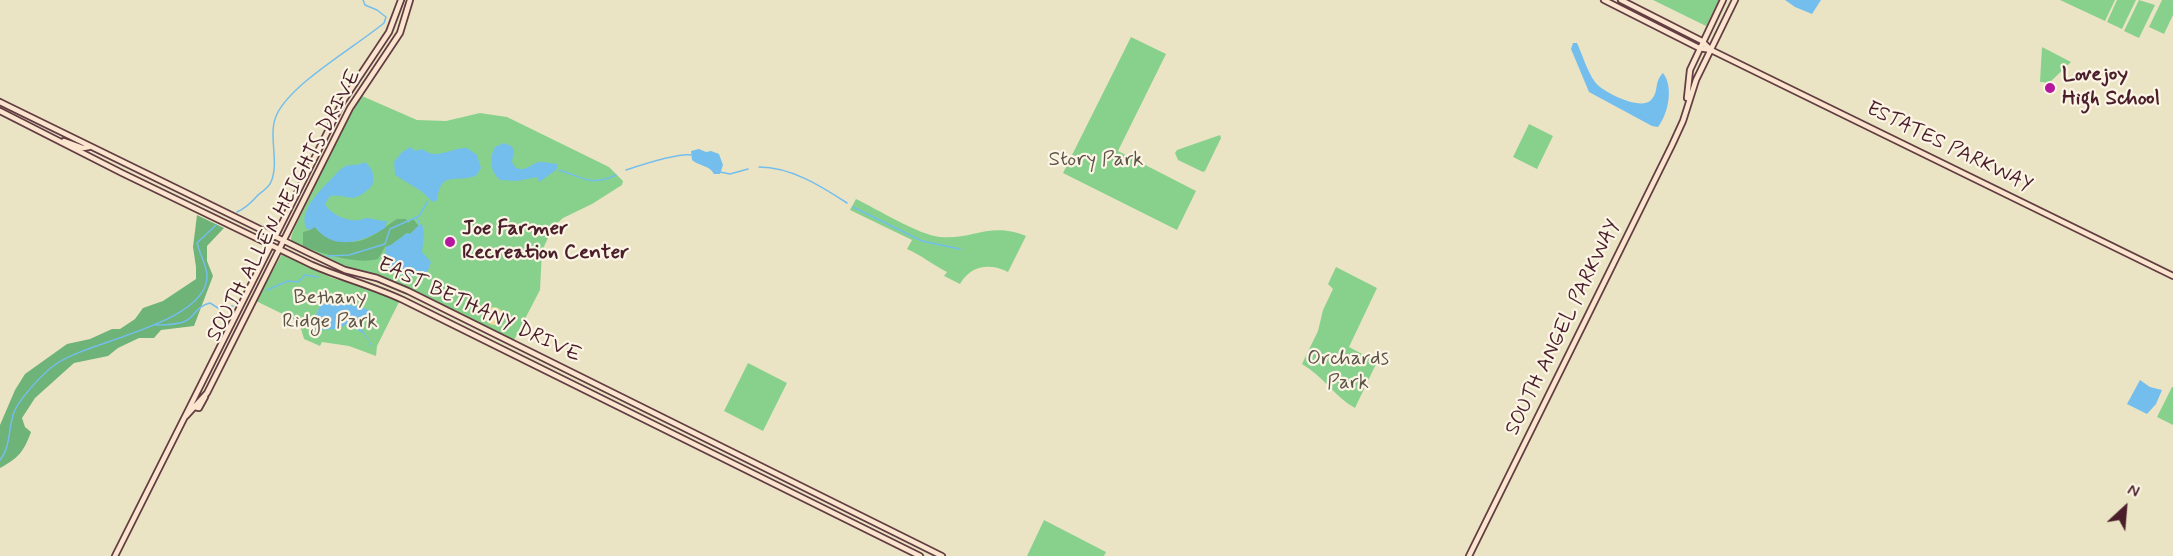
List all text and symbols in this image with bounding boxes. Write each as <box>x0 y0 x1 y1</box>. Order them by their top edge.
place label: Lovejoy High School <box>2062 63 2160 113</box>
street label: SOUTH ALLEN HEIGHTS DRIVE <box>202 66 368 346</box>
marker: Lovejoy High School <box>2043 81 2057 95</box>
street label: ESTATES PARKWAY <box>1862 97 2036 199</box>
park label: Story Park <box>1048 148 1144 174</box>
street label: SOUTH ANGEL PARKWAY <box>1501 216 1627 440</box>
place label: Joe Farmer Recreation Center <box>462 217 629 267</box>
marker: Joe Farmer Recreation Center <box>443 235 457 249</box>
street label: EAST BETHANY DRIVE <box>373 253 585 369</box>
park label: Bethany Ridge Park <box>282 286 378 336</box>
park label: Orchards Park <box>1307 347 1389 397</box>
north arrow <box>2095 478 2155 538</box>
text: N <box>2124 480 2143 503</box>

